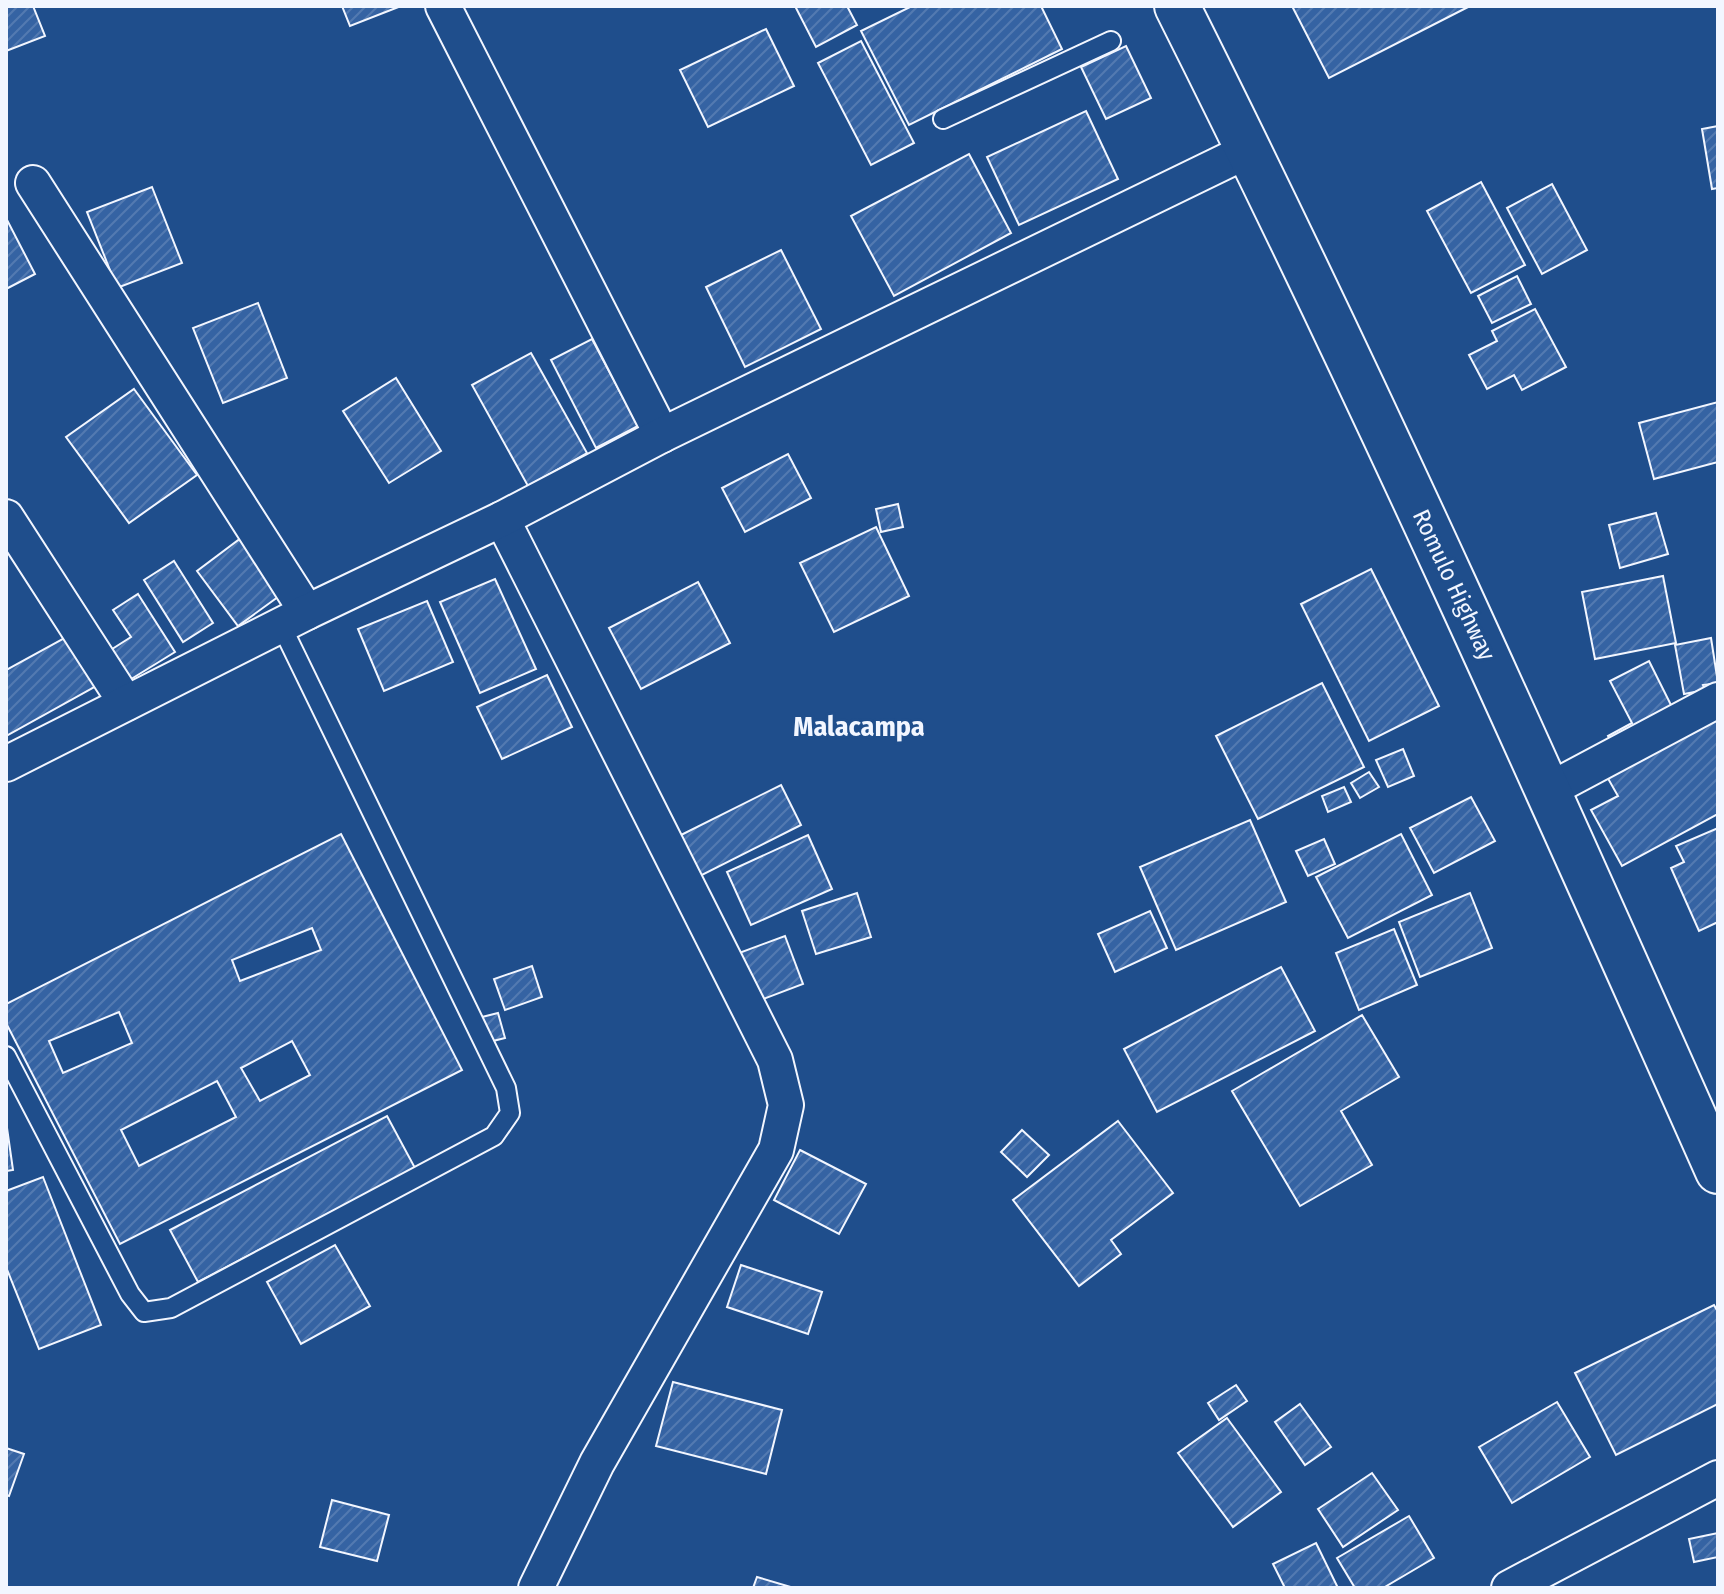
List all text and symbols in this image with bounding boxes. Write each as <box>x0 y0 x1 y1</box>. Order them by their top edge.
street label: Romulo Highway <box>1407 505 1501 665</box>
district label: Malacampa <box>793 710 925 743</box>

